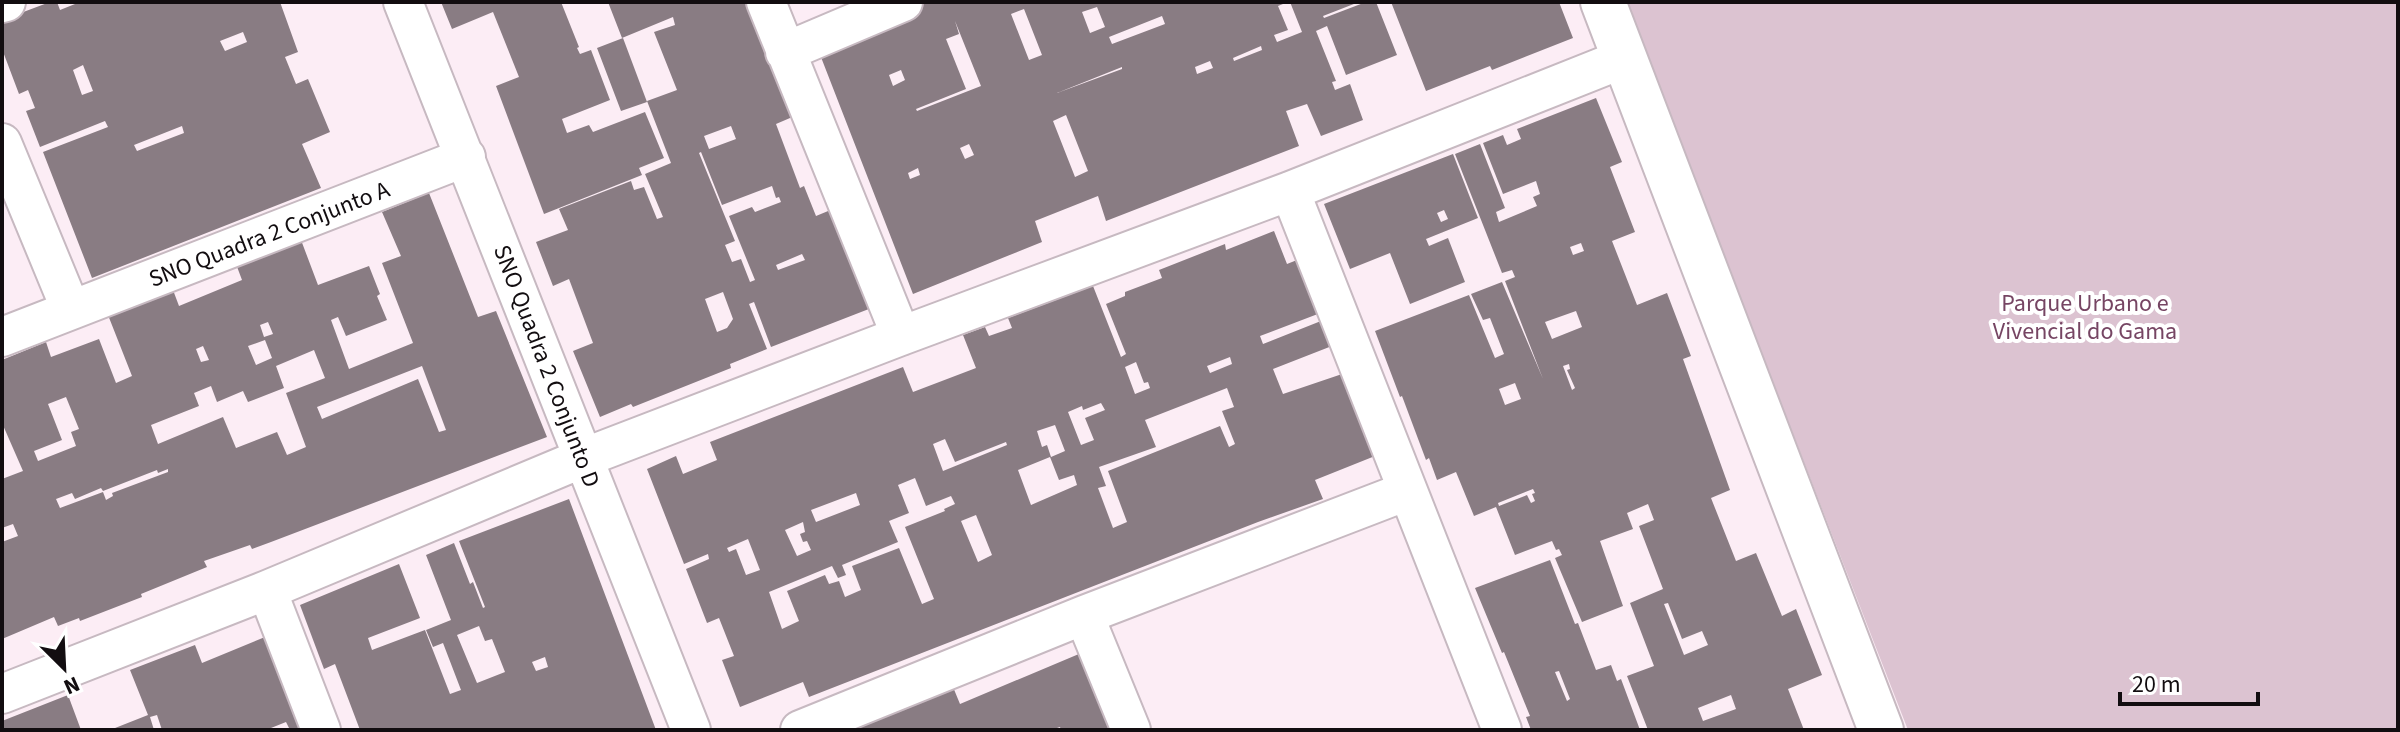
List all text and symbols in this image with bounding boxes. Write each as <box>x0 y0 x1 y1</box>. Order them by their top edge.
street label: SNO Quadra 2 Conjunto A <box>144 172 395 297</box>
street label: SNO Quadra 2 Conjunto D <box>484 240 609 493</box>
park label: Parque Urbano e Vivencial do Gama <box>1993 286 2177 349</box>
north arrow <box>24 628 104 708</box>
scale bar <box>2120 656 2258 706</box>
text: 20 m <box>2132 667 2181 702</box>
text: N <box>59 668 85 703</box>

